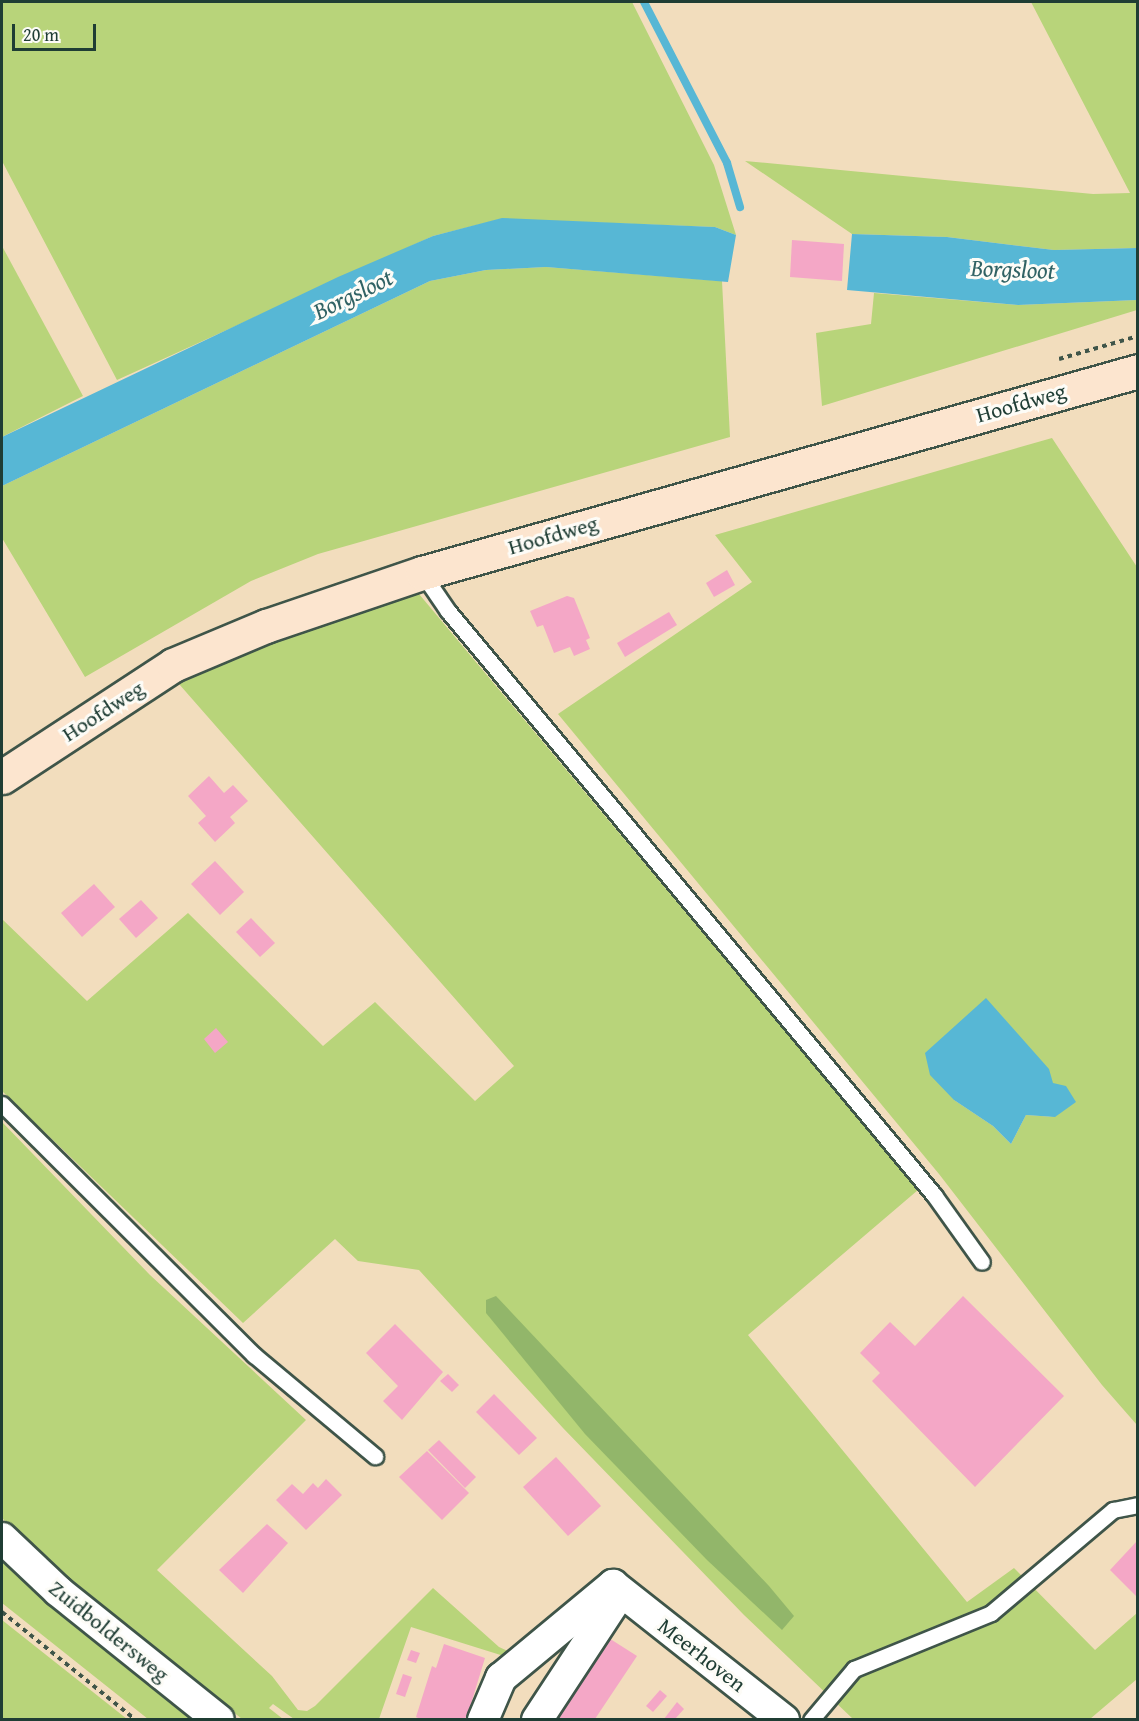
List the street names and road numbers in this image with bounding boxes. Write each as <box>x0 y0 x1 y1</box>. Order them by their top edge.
street label: Hoofdweg <box>973 378 1069 428</box>
street label: Hoofdweg <box>505 510 601 560</box>
street label: Hoofdweg <box>57 675 149 747</box>
street label: Zuidboldersweg <box>44 1575 174 1687</box>
street label: Meerhoven <box>653 1613 751 1697</box>

